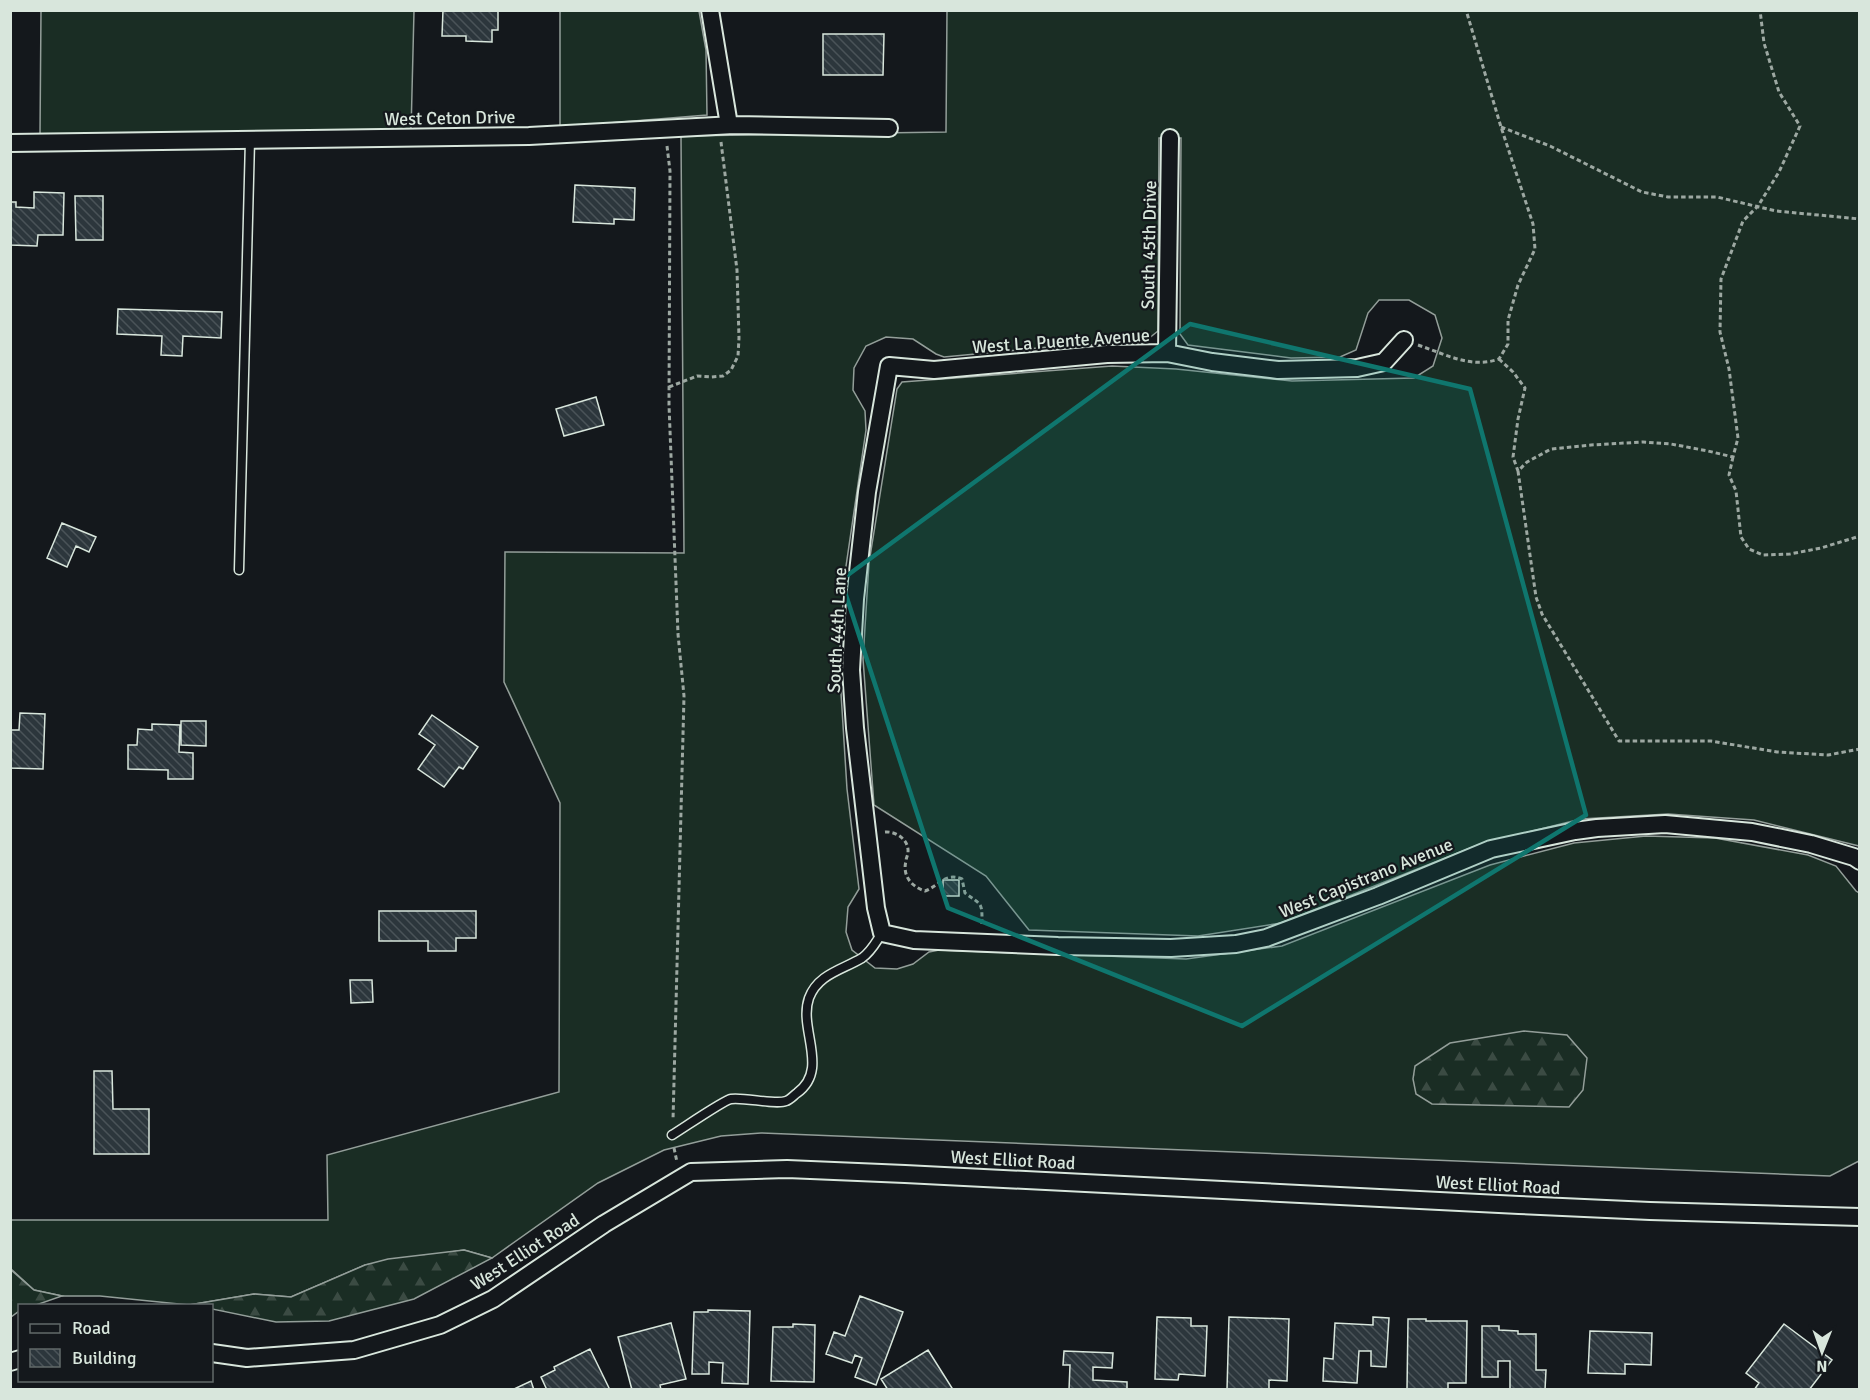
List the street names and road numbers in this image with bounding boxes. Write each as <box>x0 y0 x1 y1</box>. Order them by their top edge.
street label: West Ceton Drive <box>384 106 516 130</box>
street label: South 45th Drive <box>1137 180 1161 310</box>
street label: West La Puente Avenue <box>971 324 1151 358</box>
street label: South 44th Lane <box>823 567 851 693</box>
street label: West Capistrano Avenue <box>1276 833 1456 923</box>
street label: West Elliot Road <box>950 1146 1076 1174</box>
street label: West Elliot Road <box>1435 1171 1561 1199</box>
street label: West Elliot Road <box>467 1209 583 1295</box>

